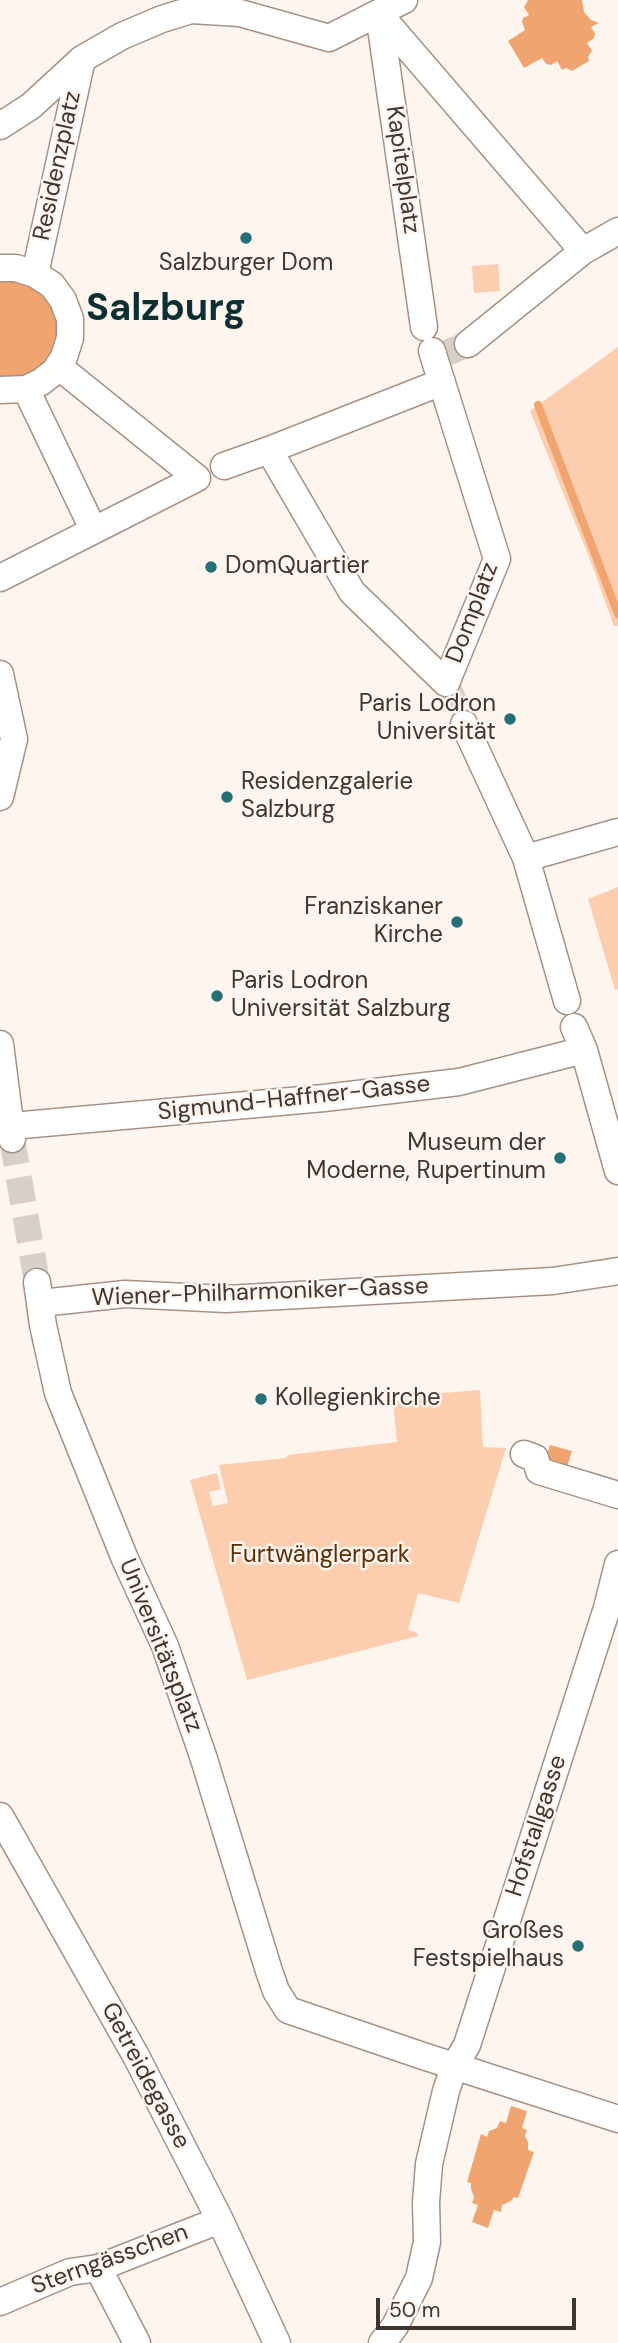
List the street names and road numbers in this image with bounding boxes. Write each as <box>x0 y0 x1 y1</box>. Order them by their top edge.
street label: Residenzplatz <box>28 89 88 243</box>
street label: Kapitelplatz <box>379 104 425 236</box>
street label: Domplatz <box>441 559 505 667</box>
street label: Sigmund-Haffner-Gasse <box>156 1070 432 1128</box>
street label: Wiener-Philharmoniker-Gasse <box>91 1273 429 1313</box>
street label: Universitätsplatz <box>112 1555 208 1737</box>
street label: Hofstallgasse <box>501 1752 573 1900</box>
street label: Getreidegasse <box>94 1998 196 2154</box>
street label: Sterngässchen <box>28 2218 192 2302</box>

